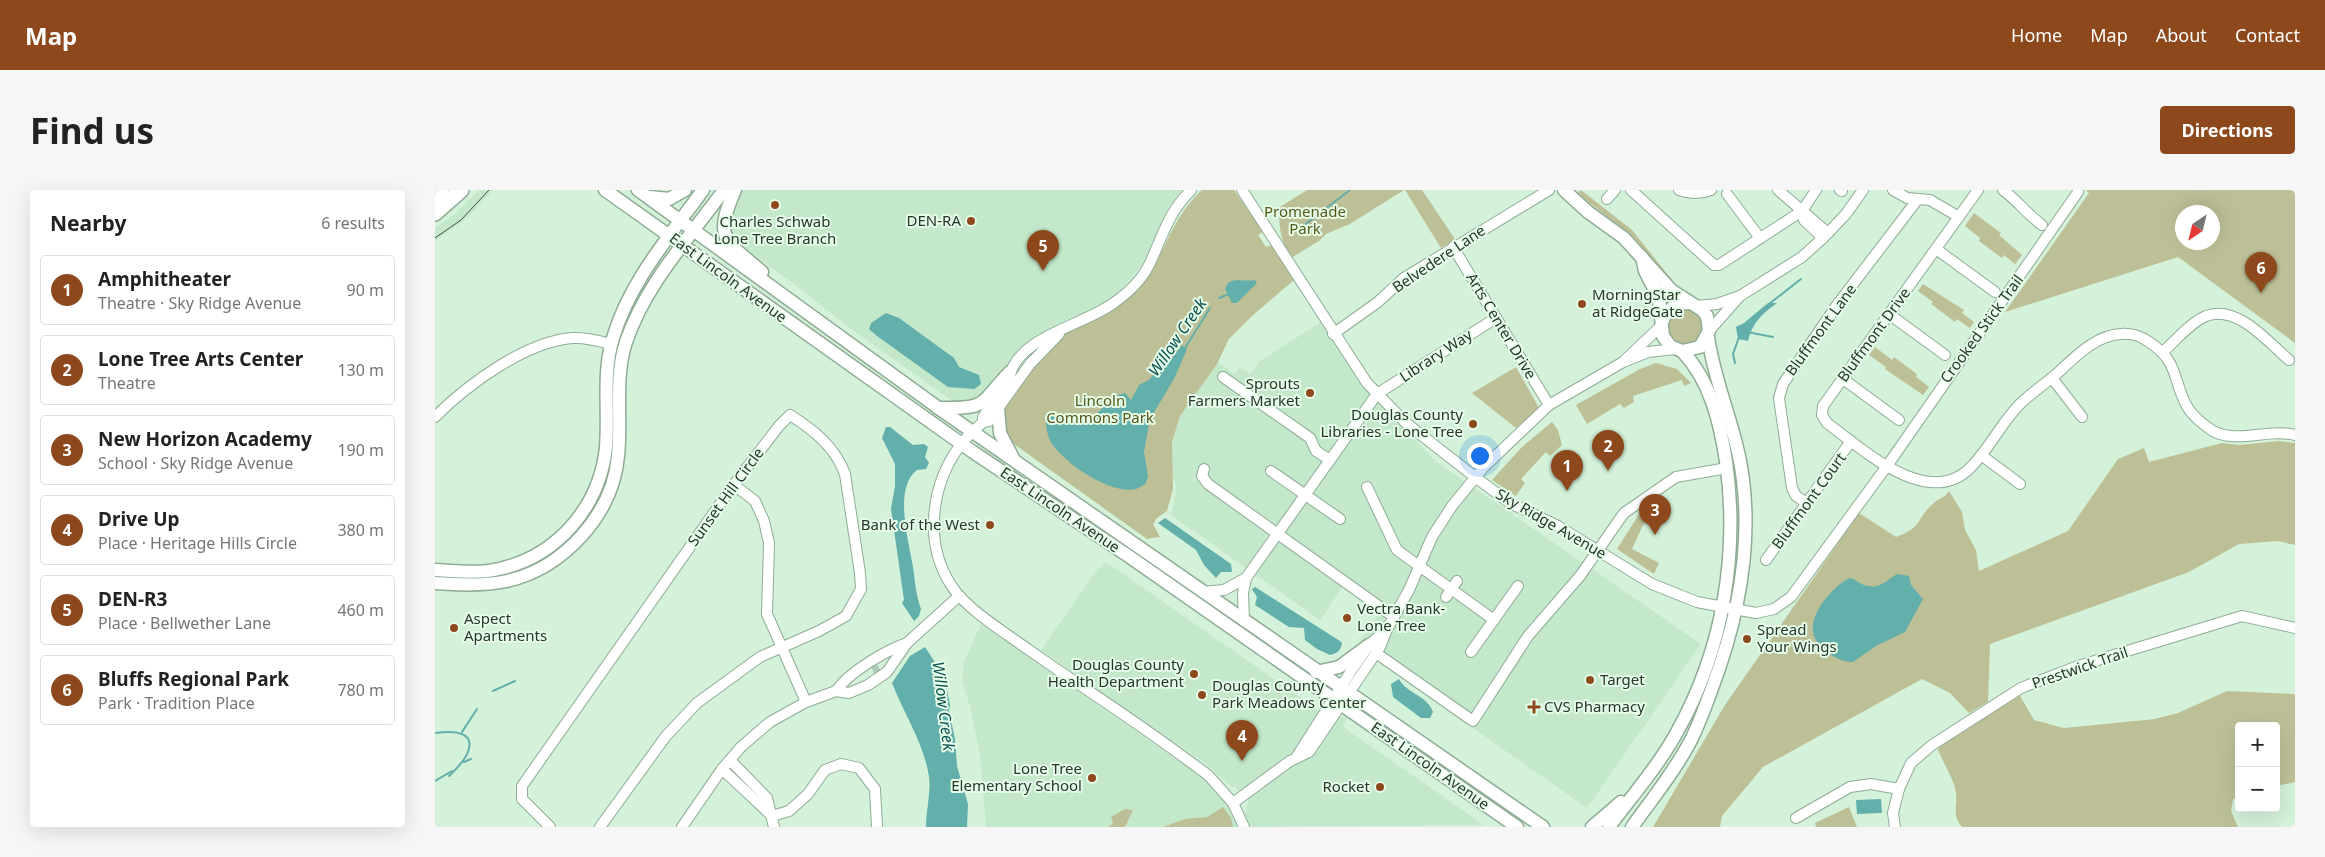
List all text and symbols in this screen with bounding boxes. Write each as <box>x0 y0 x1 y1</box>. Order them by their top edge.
text: Map <box>25 19 77 52</box>
text: Home <box>2011 23 2062 47</box>
text: Map <box>2090 23 2128 47</box>
text: About <box>2156 23 2207 47</box>
text: Contact <box>2235 23 2300 47</box>
button: Directions <box>2160 106 2295 154</box>
text: Find us <box>30 107 154 154</box>
marker: Charles Schwab Lone Tree Branch <box>769 199 781 211</box>
park label: Promenade Park <box>1264 201 1346 238</box>
north arrow <box>2175 205 2220 250</box>
text: Nearby <box>50 209 126 237</box>
place label: DEN-RA <box>907 210 961 230</box>
place label: Charles Schwab Lone Tree Branch <box>714 211 836 248</box>
text: 6 results <box>321 212 385 234</box>
marker: DEN-RA <box>965 215 977 227</box>
street label: Belvedere Lane <box>1388 220 1489 297</box>
street label: East Lincoln Avenue <box>666 228 791 326</box>
pin: 5 <box>1027 230 1059 271</box>
pin: 6 <box>2245 252 2277 293</box>
text: Amphitheater <box>98 266 231 292</box>
street label: Arts Center Drive <box>1462 269 1541 382</box>
street label: Crooked Stick Trail <box>1935 270 2027 387</box>
text: 1 <box>62 279 72 301</box>
text: 90 m <box>347 279 384 301</box>
street label: Bluffmont Lane <box>1780 279 1860 379</box>
street label: Bluffmont Drive <box>1832 283 1914 386</box>
place label: MorningStar at RidgeGate <box>1592 284 1683 321</box>
text: Theatre · Sky Ridge Avenue <box>98 292 301 314</box>
water label: Willow Creek <box>1143 293 1212 380</box>
marker: MorningStar at RidgeGate <box>1576 298 1588 310</box>
street label: Library Way <box>1395 324 1476 386</box>
text: Lone Tree Arts Center <box>98 346 303 372</box>
text: 2 <box>62 359 72 381</box>
text: 130 m <box>337 359 384 381</box>
text: Theatre <box>98 372 156 394</box>
place label: Sprouts Farmers Market <box>1188 373 1301 410</box>
marker: Sprouts Farmers Market <box>1304 387 1316 399</box>
park label: Lincoln Commons Park <box>1046 390 1154 427</box>
place label: Douglas County Libraries - Lone Tree <box>1320 404 1463 441</box>
marker: Douglas County Libraries - Lone Tree <box>1467 418 1479 430</box>
text: New Horizon Academy <box>98 426 312 452</box>
pin: 2 <box>1592 430 1624 471</box>
text: 3 <box>62 439 72 461</box>
text: 190 m <box>337 439 384 461</box>
street label: Sunset Hill Circle <box>683 443 768 550</box>
your location <box>1467 443 1493 469</box>
street label: Bluffmont Court <box>1766 448 1850 553</box>
pin: 1 <box>1551 450 1583 491</box>
text: School · Sky Ridge Avenue <box>98 452 293 474</box>
street label: East Lincoln Avenue <box>997 462 1124 557</box>
street label: Sky Ridge Avenue <box>1493 483 1610 563</box>
pin: 3 <box>1639 494 1671 535</box>
text: Drive Up <box>98 506 180 532</box>
place label: Bank of the West <box>861 514 981 534</box>
text: 4 <box>62 519 72 541</box>
text: 380 m <box>337 519 384 541</box>
marker: Bank of the West <box>984 519 996 531</box>
text: Place · Heritage Hills Circle <box>98 532 297 554</box>
text: DEN-R3 <box>98 586 167 612</box>
place label: Vectra Bank- Lone Tree <box>1357 598 1445 635</box>
text: 5 <box>62 599 72 621</box>
text: 460 m <box>337 599 384 621</box>
place label: Aspect Apartments <box>464 608 547 645</box>
text: Place · Bellwether Lane <box>98 612 271 634</box>
marker: Vectra Bank- Lone Tree <box>1341 612 1353 624</box>
place label: Spread Your Wings <box>1757 619 1837 656</box>
marker: Aspect Apartments <box>448 622 460 634</box>
marker: Spread Your Wings <box>1741 633 1753 645</box>
street label: Prestwick Trail <box>2029 641 2130 693</box>
place label: Douglas County Health Department <box>1048 654 1185 691</box>
water label: Willow Creek <box>928 660 961 753</box>
text: Bluffs Regional Park <box>98 666 289 692</box>
marker: Douglas County Health Department <box>1188 668 1200 680</box>
place label: Target <box>1600 669 1645 689</box>
marker: Target <box>1584 674 1596 686</box>
place label: Douglas County Park Meadows Center <box>1212 675 1366 712</box>
text: 6 <box>62 679 72 701</box>
text: 780 m <box>337 679 384 701</box>
marker: Douglas County Park Meadows Center <box>1196 689 1208 701</box>
text: Park · Tradition Place <box>98 692 255 714</box>
place label: CVS Pharmacy <box>1544 696 1645 716</box>
marker: CVS Pharmacy <box>1528 701 1540 713</box>
street label: East Lincoln Avenue <box>1367 717 1494 814</box>
pin: 4 <box>1226 720 1258 761</box>
map controls <box>2235 722 2280 812</box>
button: + <box>2235 722 2280 767</box>
place label: Lone Tree Elementary School <box>951 758 1082 795</box>
button: − <box>2235 767 2280 812</box>
marker: Lone Tree Elementary School <box>1086 772 1098 784</box>
place label: Rocket <box>1323 776 1371 796</box>
marker: Rocket <box>1374 781 1386 793</box>

